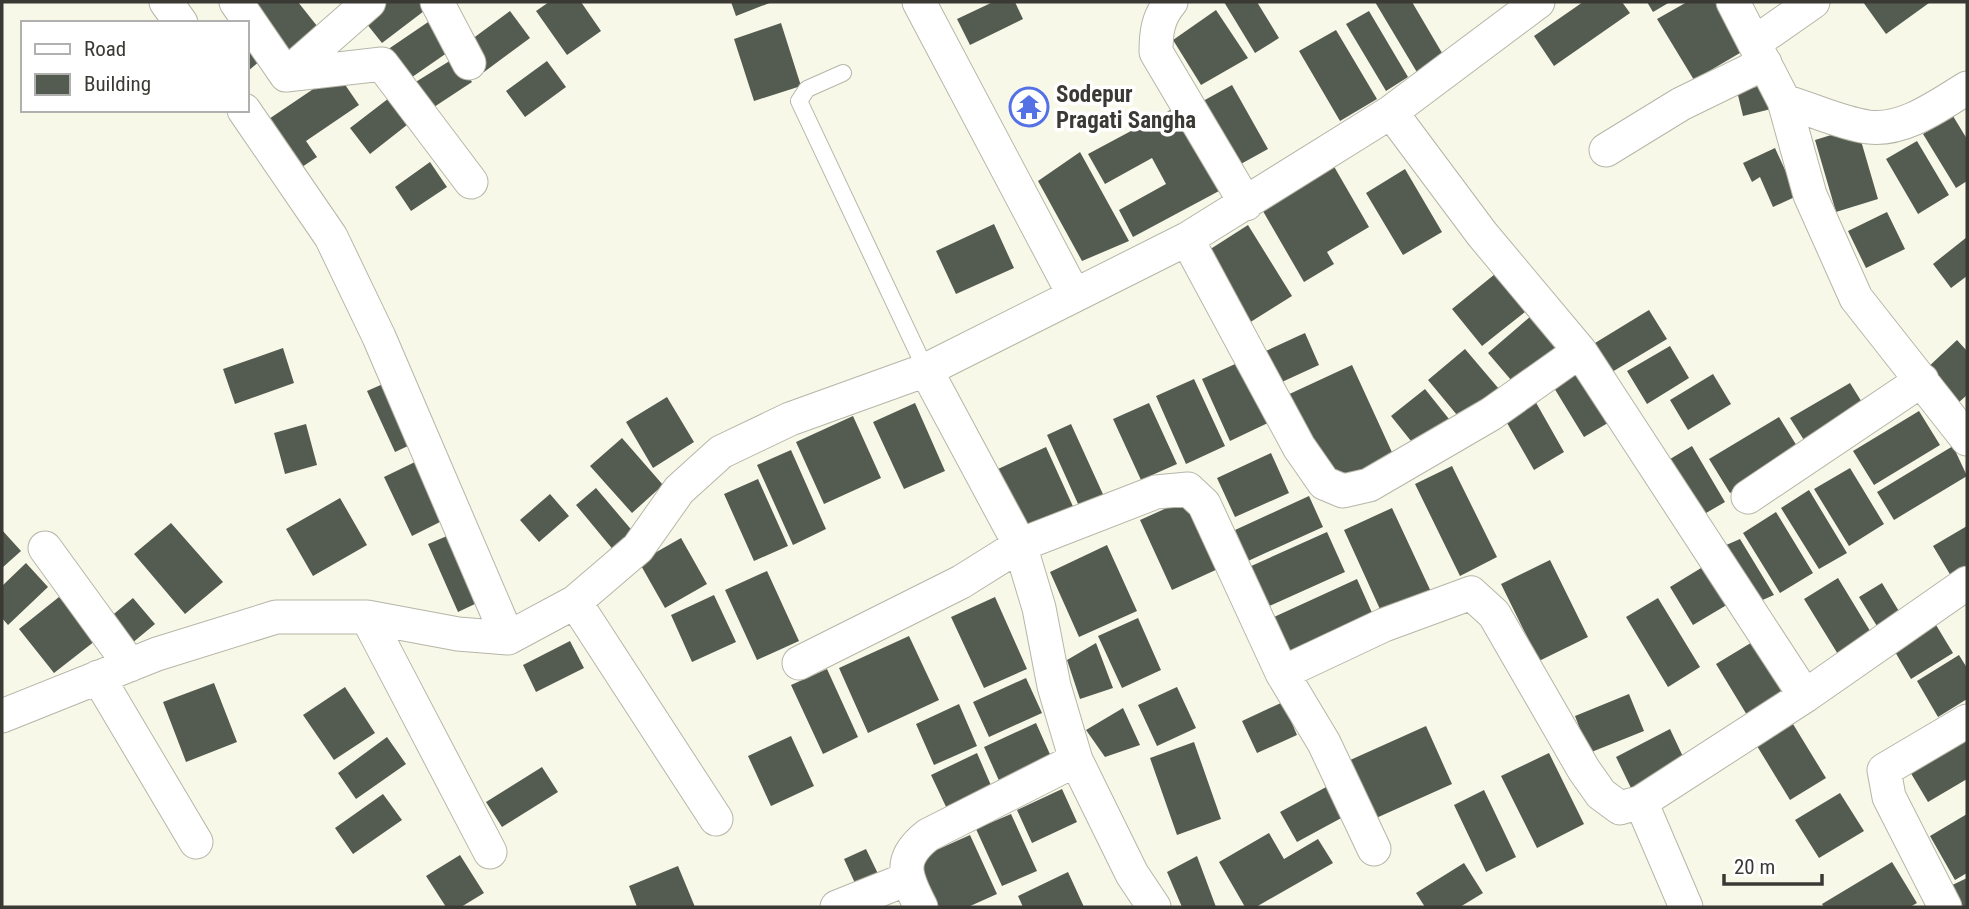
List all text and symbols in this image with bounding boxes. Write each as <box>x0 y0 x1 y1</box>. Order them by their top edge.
legend <box>21 21 248 112</box>
text: Road <box>84 37 126 61</box>
text: Building <box>84 72 151 96</box>
place label: Sodepur Pragati Sangha <box>1056 81 1196 134</box>
temple icon: Sodepur Pragati Sangha <box>1008 86 1050 128</box>
scale bar <box>1724 842 1822 886</box>
text: 20 m <box>1734 855 1775 879</box>

